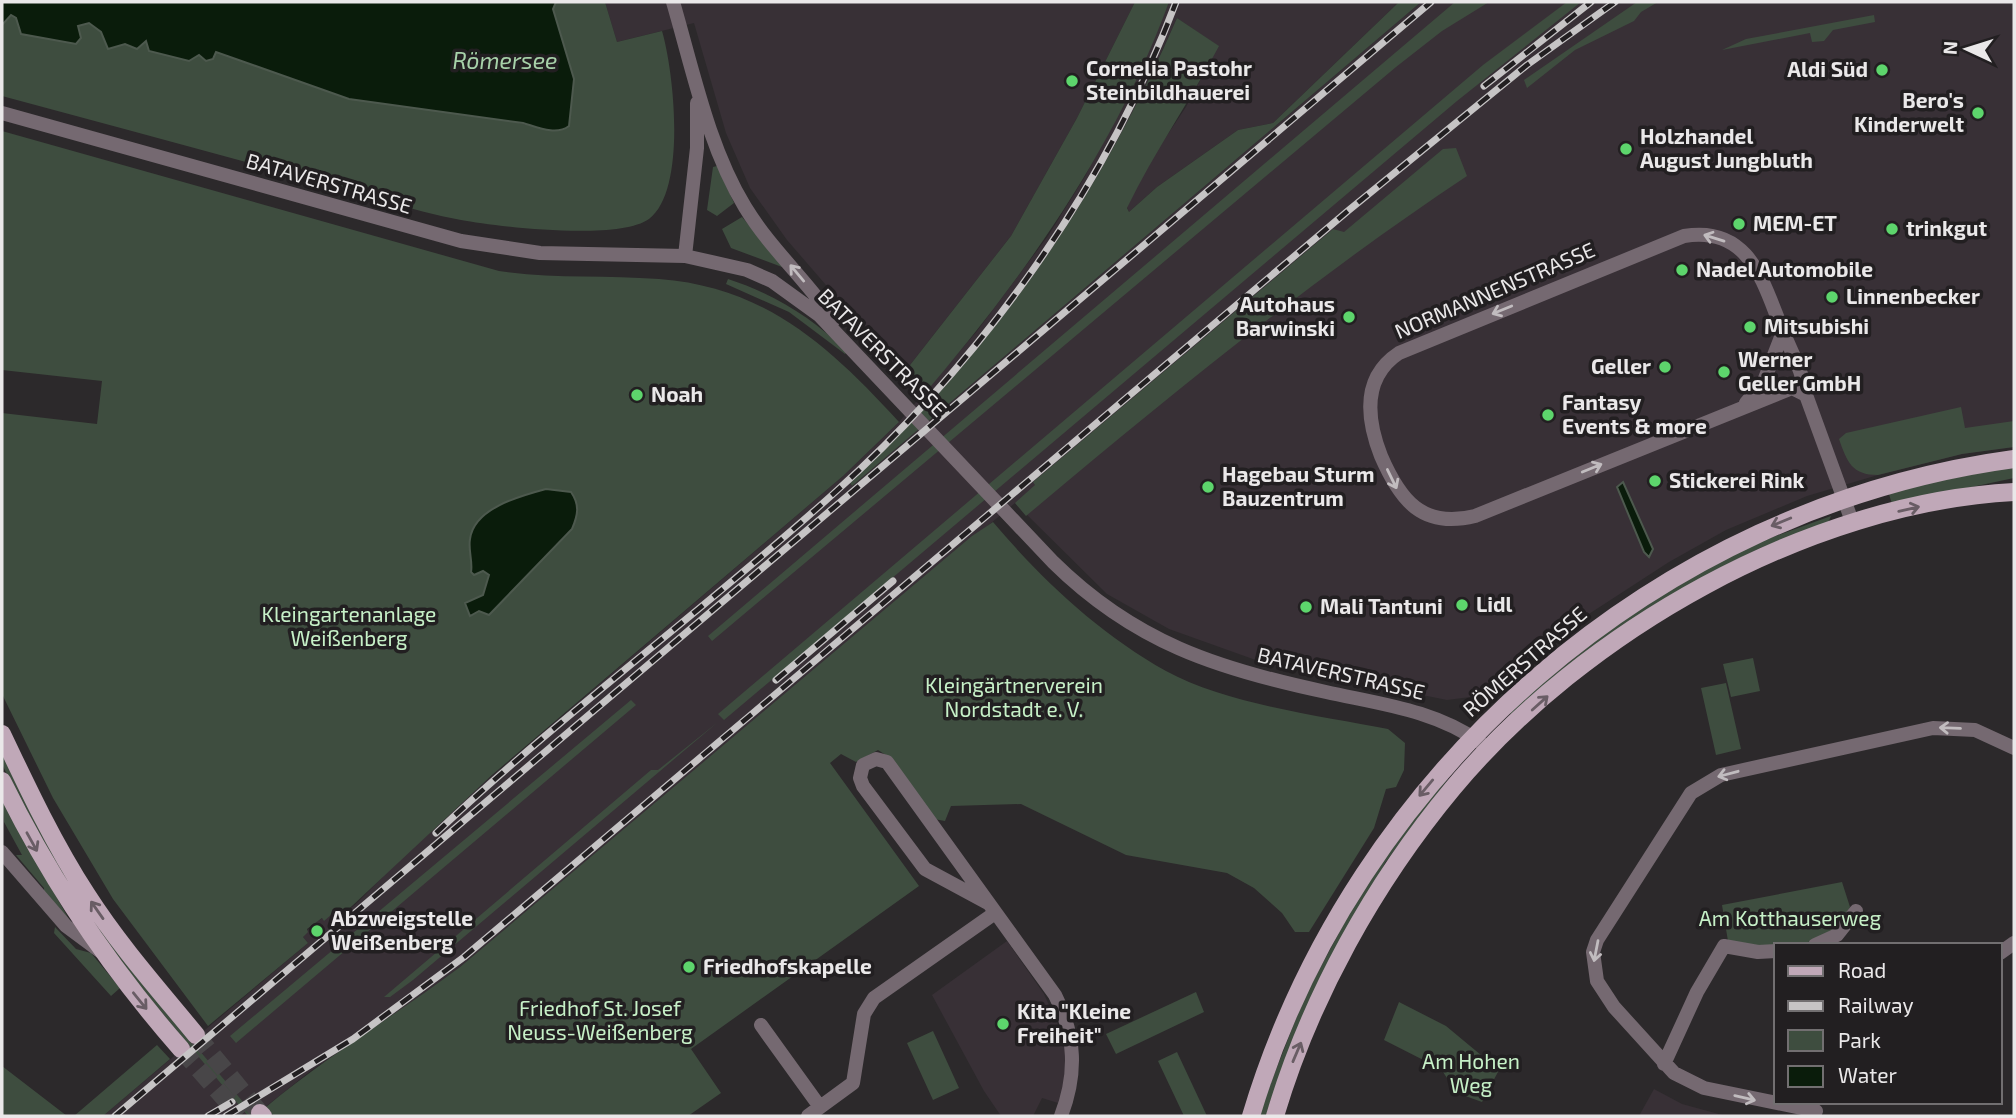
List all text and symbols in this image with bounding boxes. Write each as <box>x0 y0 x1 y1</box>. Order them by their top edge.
north arrow <box>1932 14 2002 84</box>
text: N <box>1938 40 1961 55</box>
water label: Römersee <box>453 46 557 74</box>
place label: Cornelia Pastohr Steinbildhauerei <box>1086 55 1252 104</box>
place label: Aldi Süd <box>1787 56 1868 81</box>
marker: Aldi Süd <box>1874 62 1890 78</box>
marker: Cornelia Pastohr Steinbildhauerei <box>1064 73 1080 89</box>
place label: Bero's Kinderwelt <box>1854 87 1964 136</box>
marker: Bero's Kinderwelt <box>1970 105 1986 121</box>
place label: Holzhandel August Jungbluth <box>1640 123 1813 172</box>
marker: Holzhandel August Jungbluth <box>1618 141 1634 157</box>
street label: BATAVERSTRASSE <box>244 147 415 218</box>
place label: MEM-ET <box>1753 210 1837 235</box>
place label: trinkgut <box>1906 215 1987 240</box>
marker: MEM-ET <box>1731 216 1747 232</box>
marker: trinkgut <box>1884 221 1900 237</box>
one-way arrow <box>1704 230 1726 243</box>
street label: NORMANNENSTRASSE <box>1391 236 1598 343</box>
place label: Nadel Automobile <box>1696 256 1873 281</box>
marker: Nadel Automobile <box>1674 262 1690 278</box>
one-way arrow <box>789 264 805 282</box>
street label: BATAVERSTRASSE <box>814 283 952 421</box>
place label: Linnenbecker <box>1846 283 1980 308</box>
marker: Linnenbecker <box>1824 289 1840 305</box>
place label: Autohaus Barwinski <box>1236 291 1335 340</box>
one-way arrow <box>1492 304 1513 317</box>
marker: Autohaus Barwinski <box>1341 309 1357 325</box>
place label: Mitsubishi <box>1764 313 1869 338</box>
marker: Mitsubishi <box>1742 319 1758 335</box>
place label: Werner Geller GmbH <box>1738 346 1861 395</box>
place label: Geller <box>1591 353 1651 378</box>
marker: Geller <box>1657 359 1673 375</box>
marker: Werner Geller GmbH <box>1716 364 1732 380</box>
place label: Noah <box>651 381 703 406</box>
marker: Noah <box>629 387 645 403</box>
place label: Fantasy Events & more <box>1562 389 1707 438</box>
marker: Fantasy Events & more <box>1540 407 1556 423</box>
place label: Hagebau Sturm Bauzentrum <box>1222 461 1375 510</box>
one-way arrow <box>1581 461 1602 474</box>
place label: Stickerei Rink <box>1669 467 1805 492</box>
one-way arrow <box>1385 468 1399 489</box>
marker: Stickerei Rink <box>1647 473 1663 489</box>
marker: Hagebau Sturm Bauzentrum <box>1200 479 1216 495</box>
one-way arrow <box>1898 501 1920 514</box>
one-way arrow <box>1771 517 1792 530</box>
place label: Lidl <box>1476 591 1513 616</box>
place label: Mali Tantuni <box>1320 593 1443 618</box>
marker: Lidl <box>1454 597 1470 613</box>
marker: Mali Tantuni <box>1298 599 1314 615</box>
street label: RÖMERSTRASSE <box>1457 600 1591 721</box>
park label: Kleingartenanlage Weißenberg <box>262 601 436 650</box>
street label: BATAVERSTRASSE <box>1255 641 1427 704</box>
park label: Kleingärtnerverein Nordstadt e. V. <box>925 672 1103 721</box>
one-way arrow <box>1531 695 1549 711</box>
one-way arrow <box>1939 721 1962 735</box>
one-way arrow <box>1717 769 1739 782</box>
one-way arrow <box>1418 778 1434 796</box>
one-way arrow <box>26 831 39 852</box>
one-way arrow <box>90 900 104 920</box>
place label: Abzweigstelle Weißenberg <box>331 905 473 954</box>
park label: Am Kotthauserweg <box>1699 905 1882 930</box>
marker: Abzweigstelle Weißenberg <box>309 923 325 939</box>
one-way arrow <box>1588 939 1602 962</box>
legend <box>1774 943 2002 1104</box>
place label: Friedhofskapelle <box>703 953 872 978</box>
text: Road <box>1838 957 1886 982</box>
marker: Friedhofskapelle <box>681 959 697 975</box>
one-way arrow <box>132 991 148 1009</box>
text: Railway <box>1838 992 1914 1017</box>
park label: Friedhof St. Josef Neuss-Weißenberg <box>507 995 693 1044</box>
place label: Kita "Kleine Freiheit" <box>1017 998 1131 1047</box>
marker: Kita "Kleine Freiheit" <box>995 1016 1011 1032</box>
text: Park <box>1838 1027 1881 1052</box>
one-way arrow <box>1291 1042 1304 1063</box>
park label: Am Hohen Weg <box>1422 1048 1520 1097</box>
text: Water <box>1838 1062 1897 1087</box>
one-way arrow <box>1733 1092 1756 1105</box>

